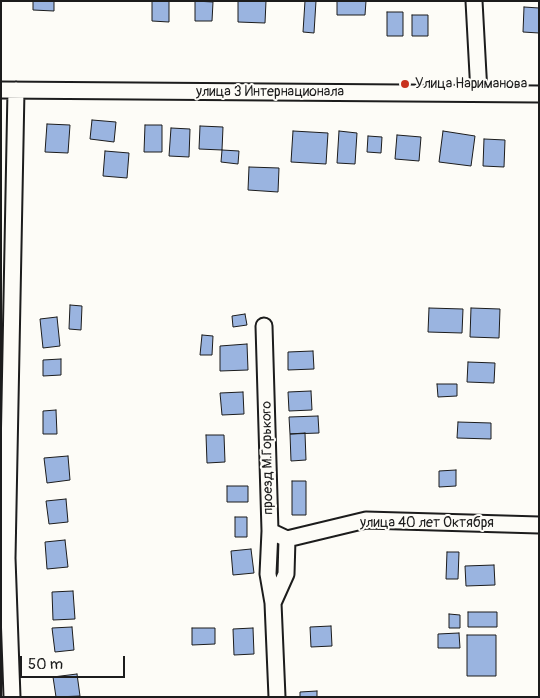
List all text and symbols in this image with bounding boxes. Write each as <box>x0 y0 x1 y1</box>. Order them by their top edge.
place label: Улица Нариманова <box>415 76 527 92</box>
marker: Улица Нариманова <box>399 78 411 90</box>
street label: улица 3 Интернационала <box>196 84 344 100</box>
street label: проезд М.Горького <box>259 401 277 515</box>
street label: улица 40 лет Октября <box>360 515 494 531</box>
scale bar <box>22 646 128 678</box>
text: 50 m <box>28 655 63 674</box>

